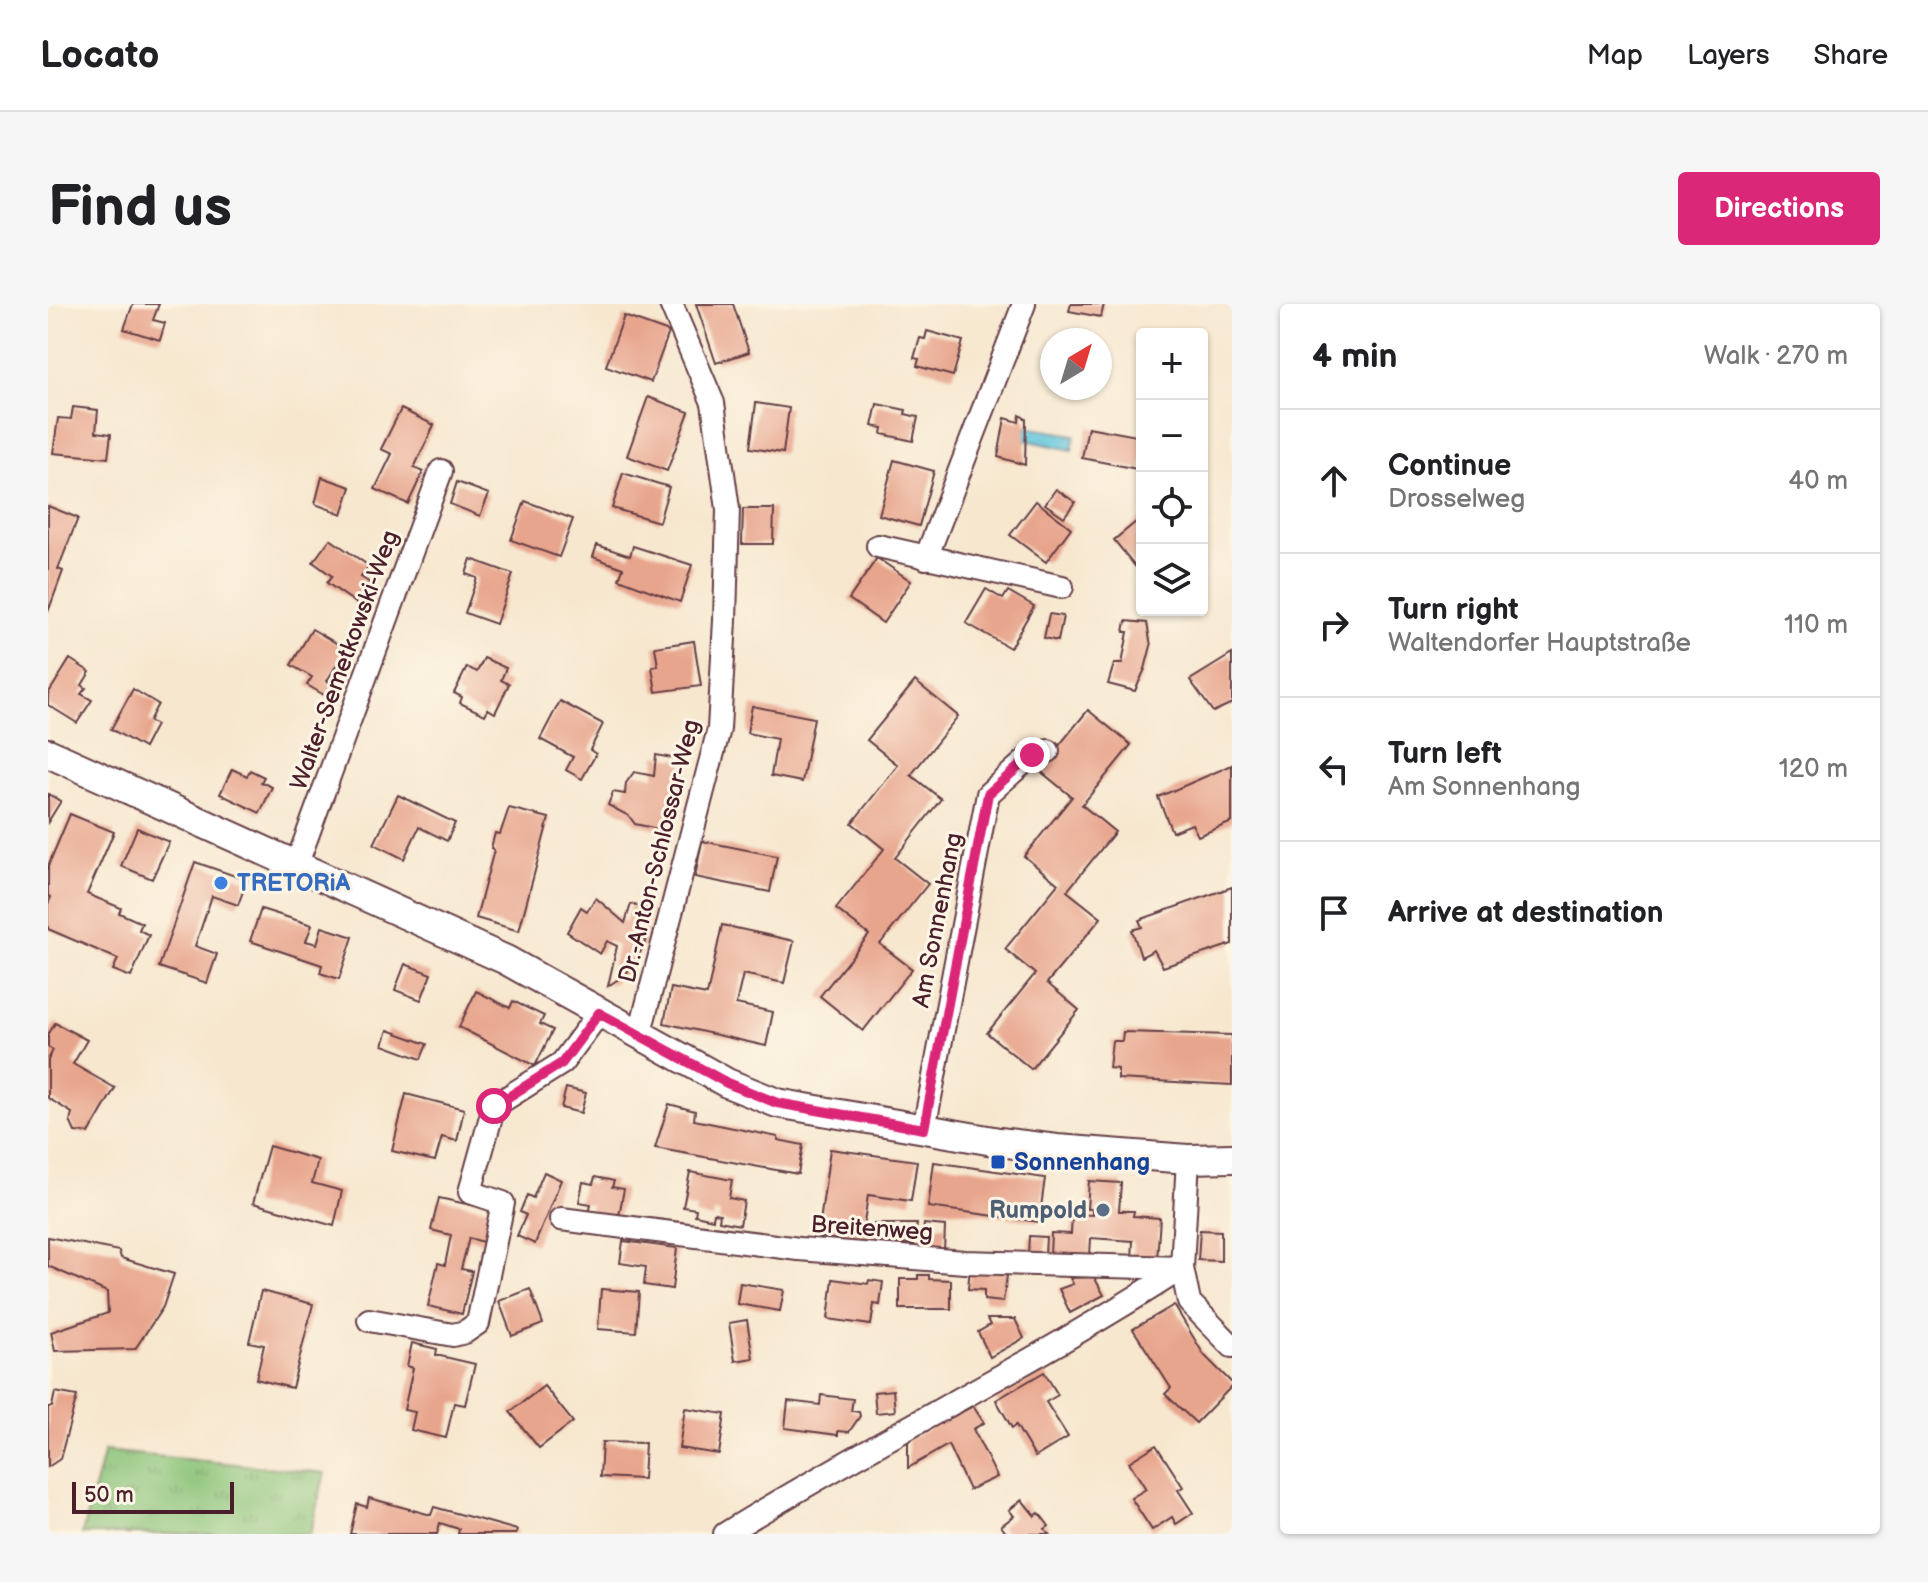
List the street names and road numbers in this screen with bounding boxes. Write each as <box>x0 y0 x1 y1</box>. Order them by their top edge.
street label: Walter-Semetkowski-Weg <box>284 526 405 794</box>
street label: Dr.-Anton-Schlossar-Weg <box>613 717 706 986</box>
street label: Am Sonnenhang <box>906 830 969 1010</box>
street label: Breitenweg <box>810 1210 934 1247</box>

